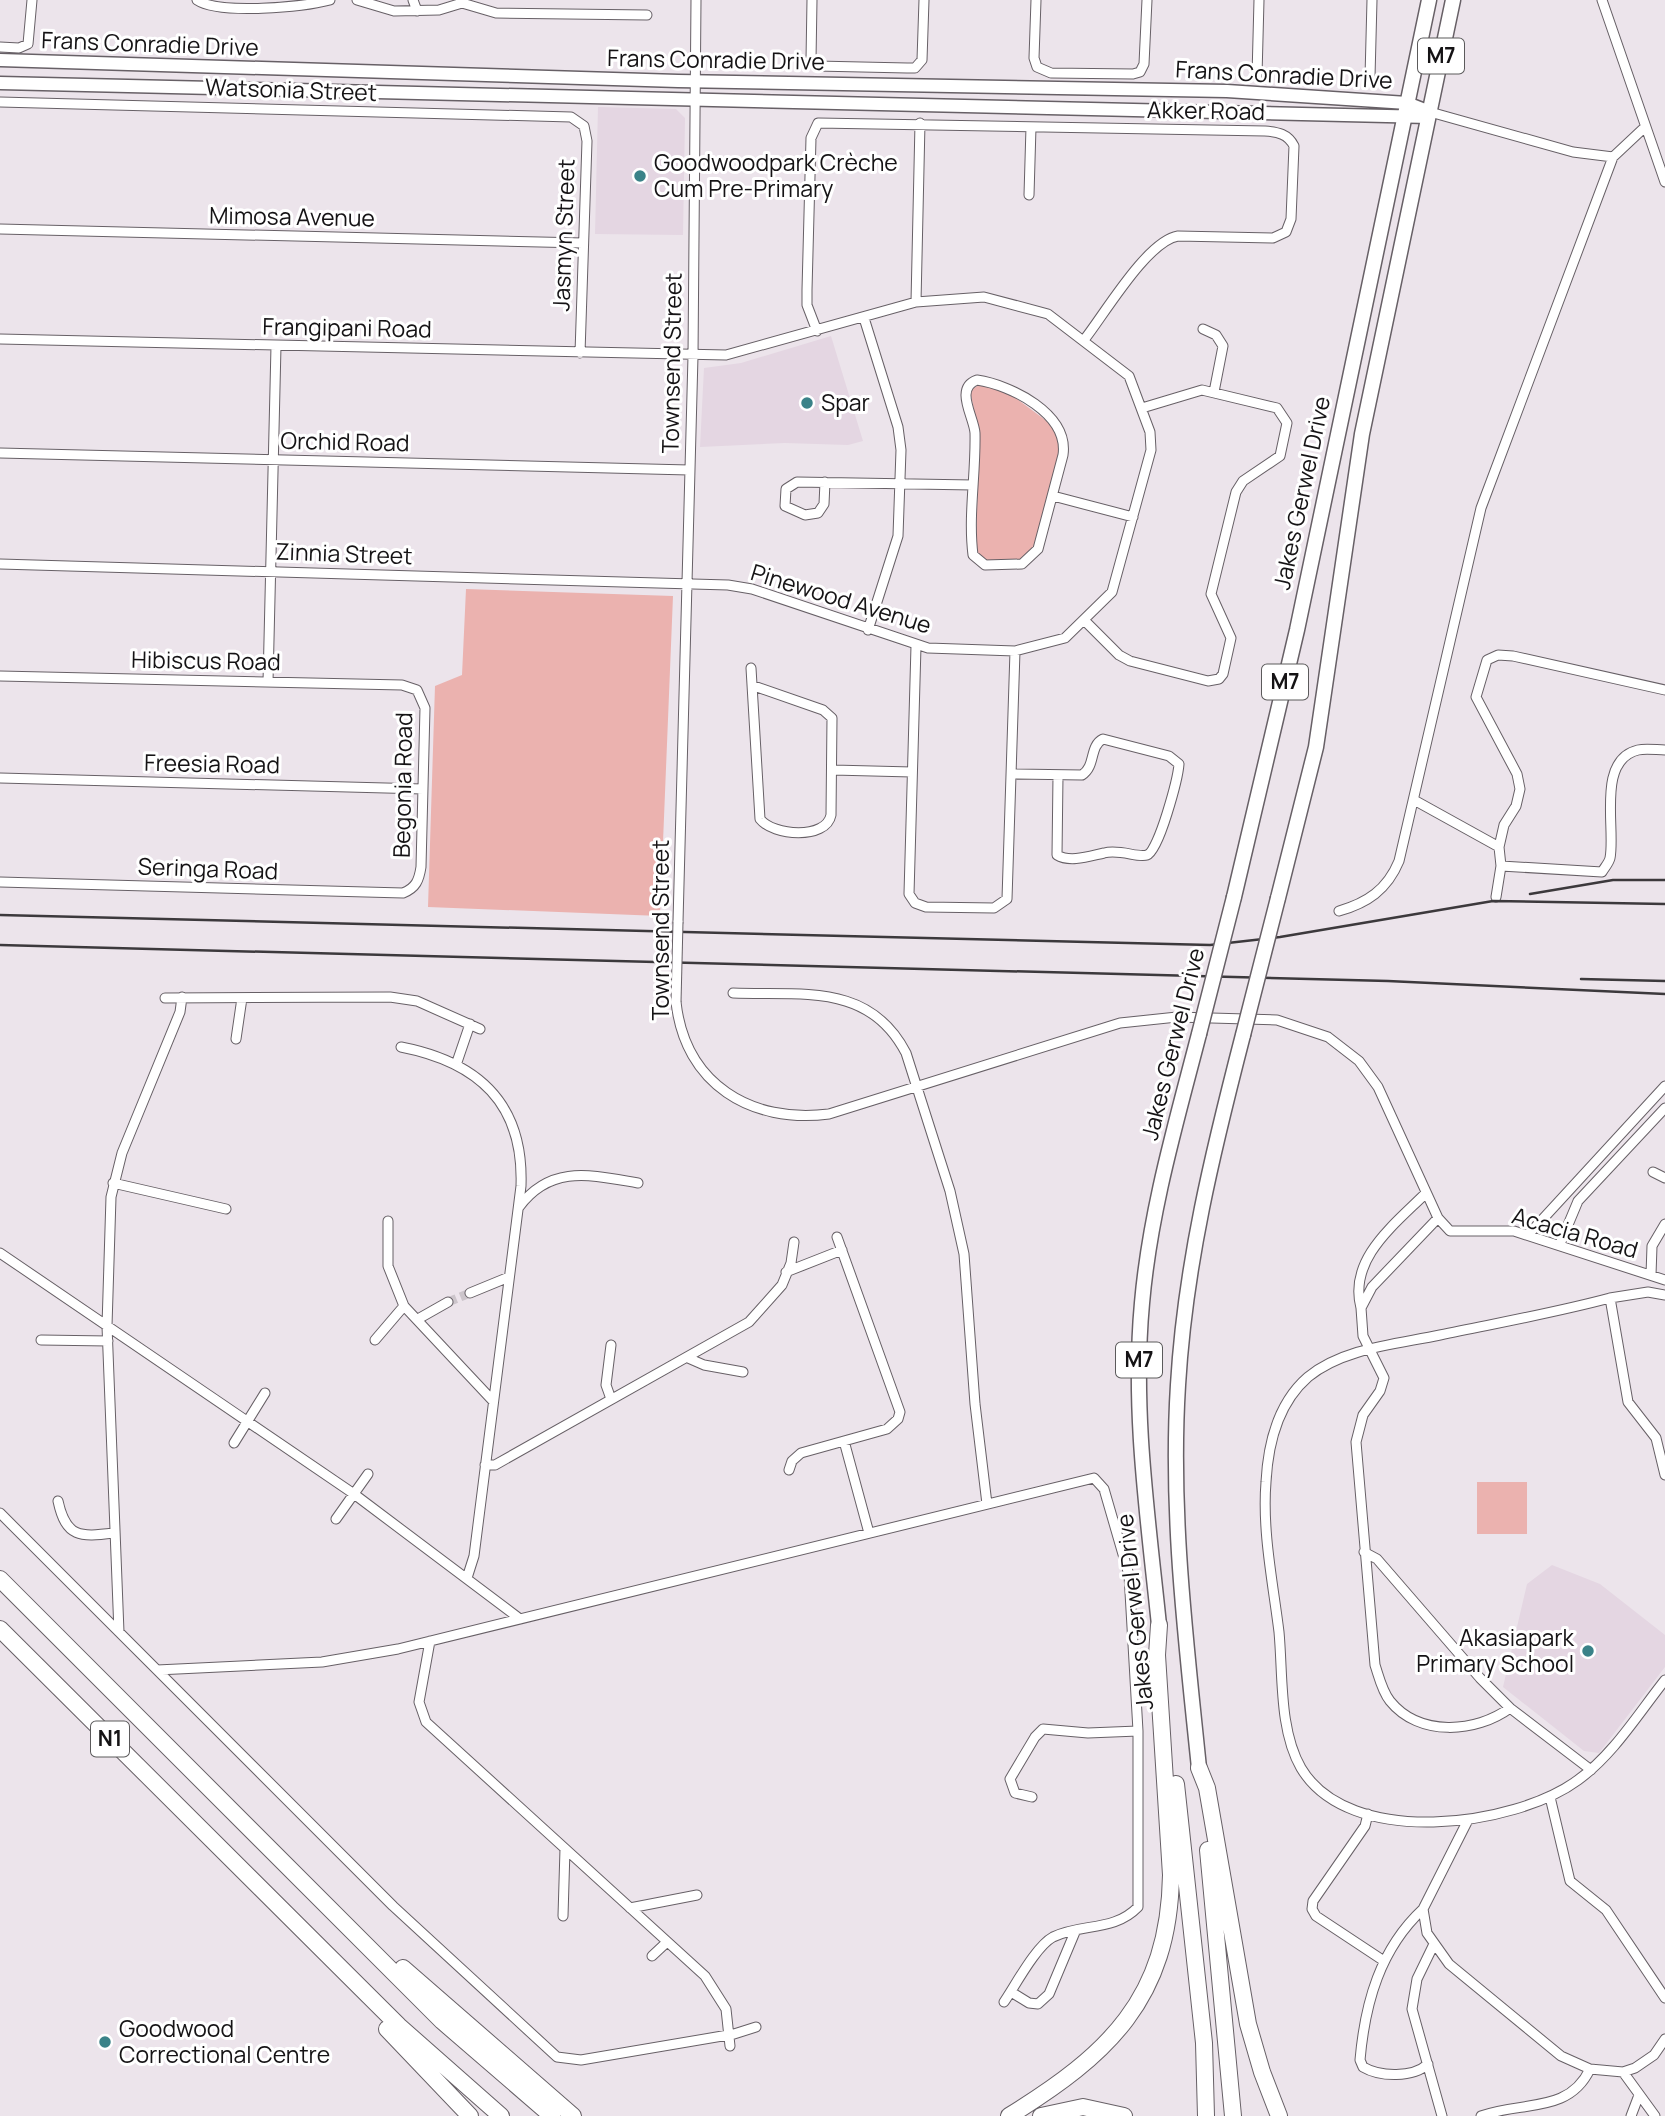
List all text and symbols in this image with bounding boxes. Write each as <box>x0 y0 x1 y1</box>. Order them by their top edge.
street label: Frans Conradie Drive <box>41 23 259 63</box>
road number: M7 <box>1418 38 1464 74</box>
street label: Frans Conradie Drive <box>607 41 825 77</box>
street label: Frans Conradie Drive <box>1175 52 1394 96</box>
street label: Watsonia Street <box>204 70 378 108</box>
street label: Akker Road <box>1147 93 1265 127</box>
place label: Goodwoodpark Crèche Cum Pre-Primary <box>654 146 898 204</box>
street label: Jasmyn Street <box>544 158 582 312</box>
marker: Goodwoodpark Crèche Cum Pre-Primary <box>632 168 648 184</box>
street label: Mimosa Avenue <box>209 199 375 233</box>
street label: Townsend Street <box>653 272 689 454</box>
street label: Frangipani Road <box>262 310 432 344</box>
place label: Spar <box>821 386 870 418</box>
street label: Jakes Gerwel Drive <box>1265 393 1337 592</box>
marker: Spar <box>799 395 815 411</box>
street label: Orchid Road <box>280 424 410 458</box>
street label: Zinnia Street <box>275 535 413 571</box>
street label: Pinewood Avenue <box>747 555 935 641</box>
street label: Hibiscus Road <box>131 643 281 677</box>
road number: M7 <box>1262 664 1308 700</box>
street label: Begonia Road <box>385 712 419 858</box>
street label: Freesia Road <box>144 746 280 780</box>
street label: Townsend Street <box>644 840 676 1020</box>
street label: Seringa Road <box>137 850 279 886</box>
street label: Jakes Gerwel Drive <box>1133 944 1211 1143</box>
street label: Acacia Road <box>1509 1199 1642 1265</box>
road number: M7 <box>1116 1342 1162 1378</box>
street label: Jakes Gerwel Drive <box>1108 1512 1160 1712</box>
place label: Akasiapark Primary School <box>1416 1621 1575 1679</box>
marker: Akasiapark Primary School <box>1580 1643 1596 1659</box>
road number: N1 <box>91 1722 129 1756</box>
place label: Goodwood Correctional Centre <box>119 2012 330 2070</box>
marker: Goodwood Correctional Centre <box>97 2034 113 2050</box>

